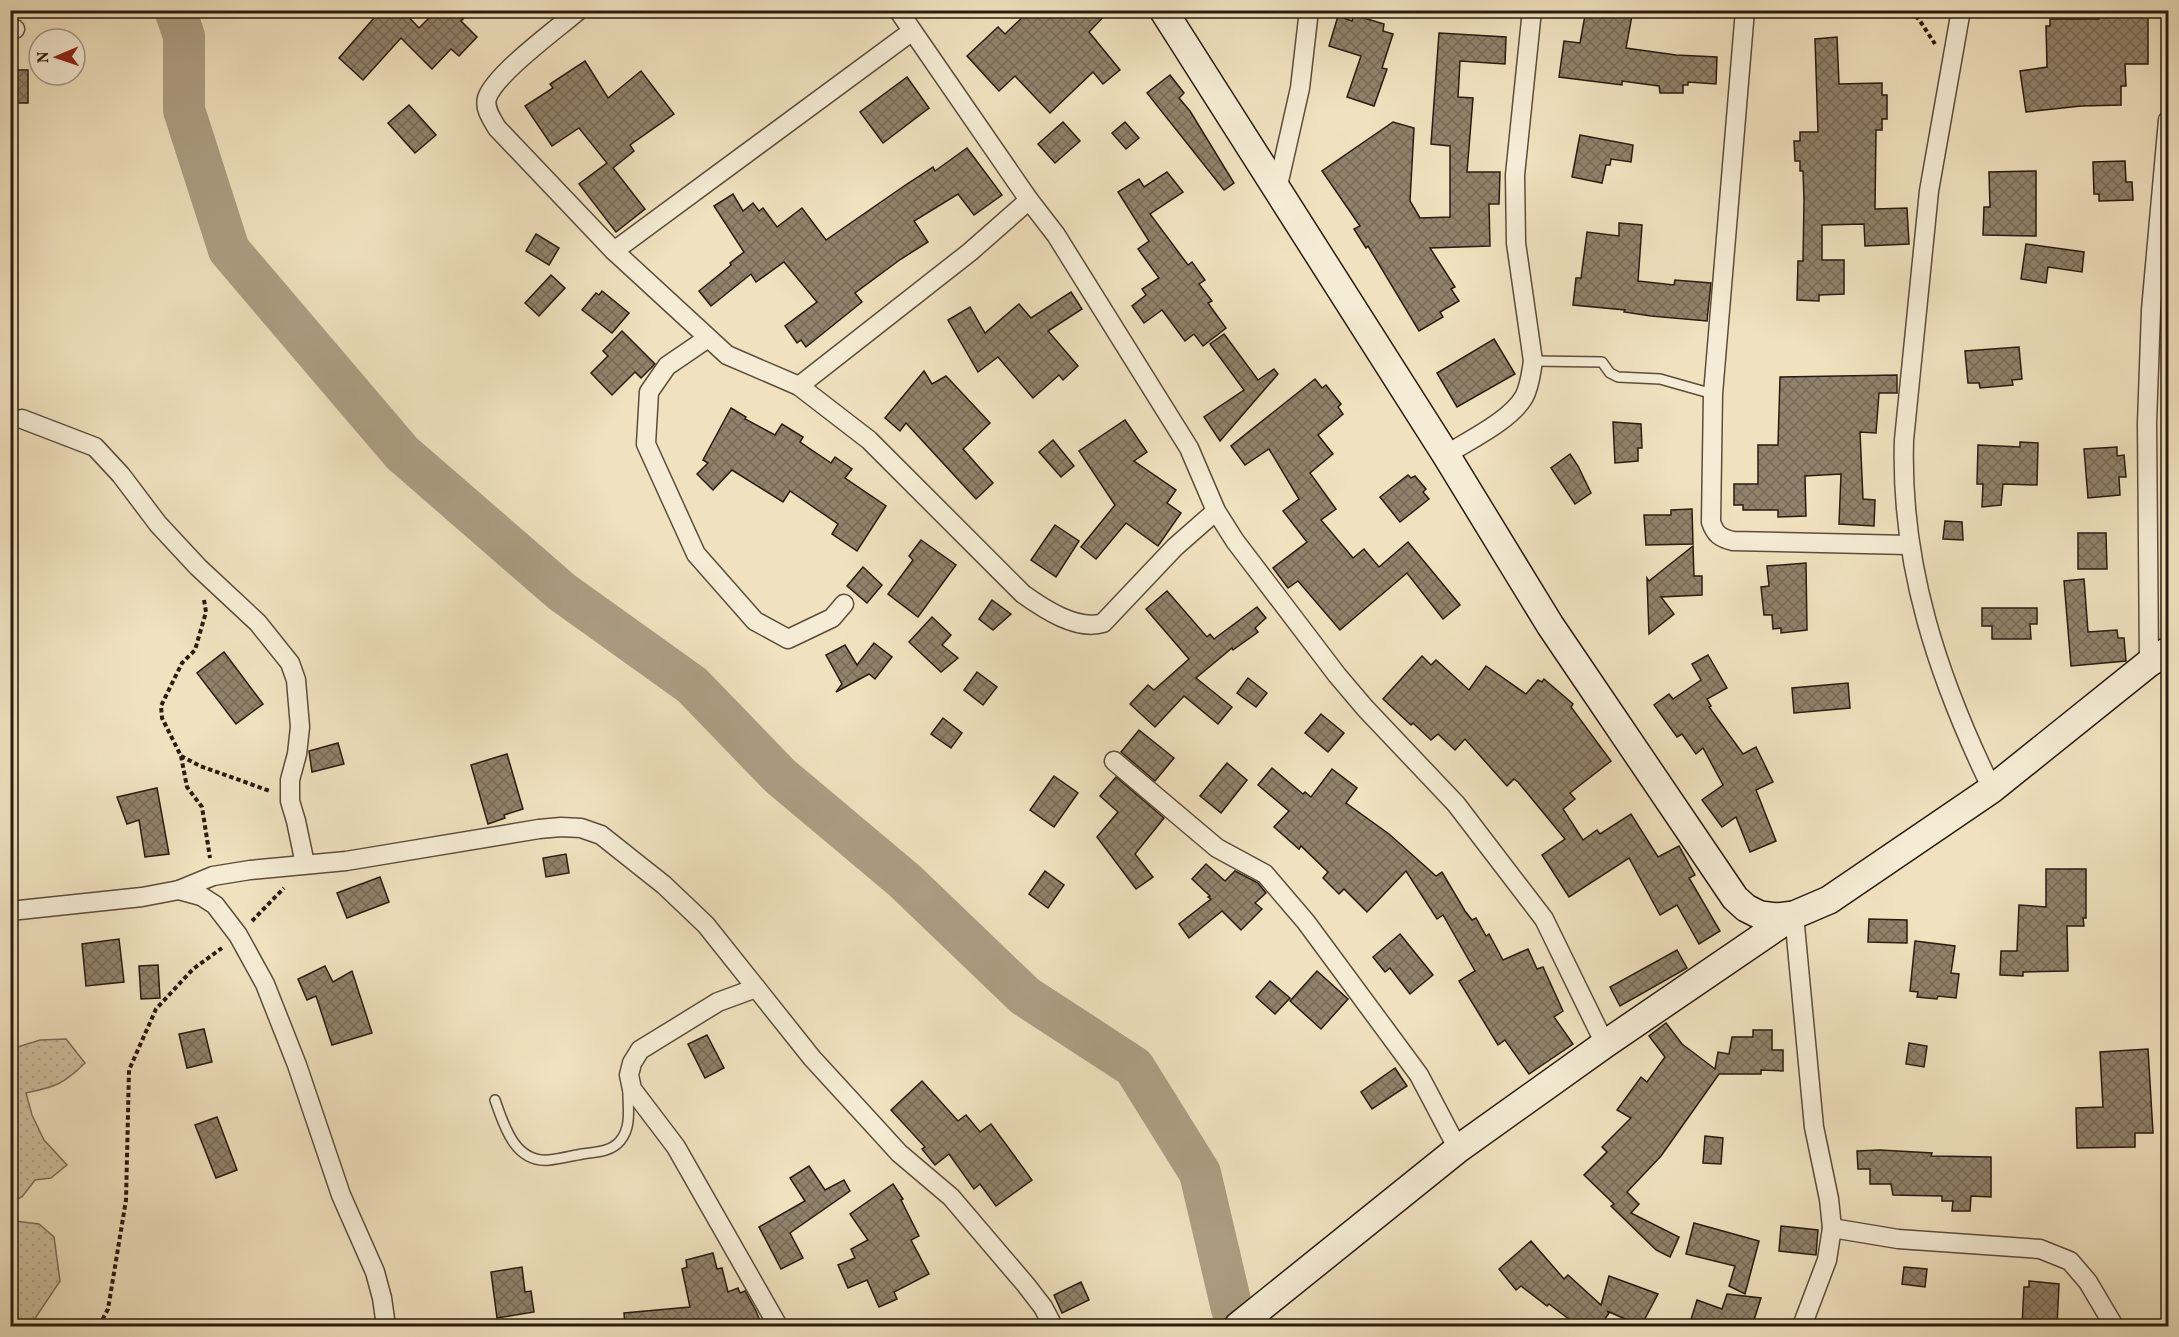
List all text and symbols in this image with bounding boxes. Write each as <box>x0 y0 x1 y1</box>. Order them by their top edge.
north arrow <box>27 27 87 87</box>
text: N <box>33 51 55 64</box>

